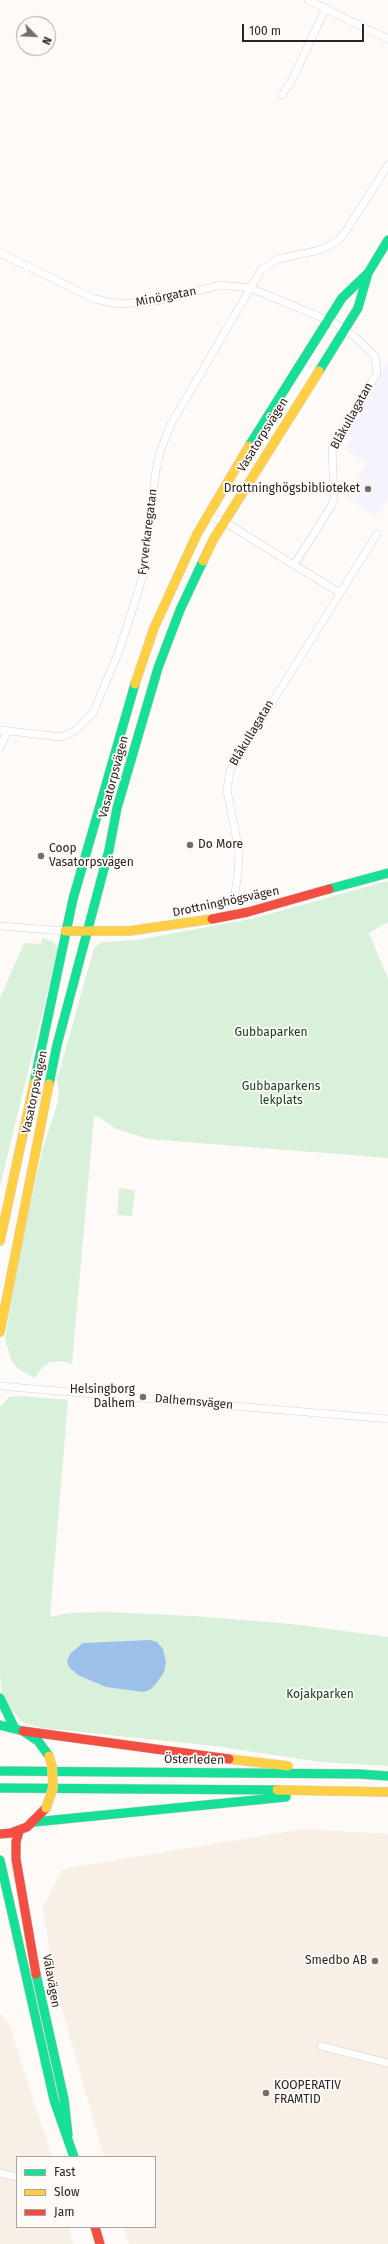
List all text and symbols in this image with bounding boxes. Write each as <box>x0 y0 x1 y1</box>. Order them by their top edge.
north arrow <box>16 16 56 56</box>
scale bar <box>244 16 366 42</box>
text: 100 m <box>249 24 281 38</box>
text: N <box>39 35 54 47</box>
street label: Minörgatan <box>134 284 198 310</box>
street label: Blåkullagatan <box>328 380 376 452</box>
street label: Vasatorpsvägen <box>234 395 292 475</box>
place label: Drottninghögsbiblioteket <box>224 482 360 496</box>
marker: Drottninghögsbiblioteket <box>363 484 373 494</box>
street label: Fyrverkaregatan <box>136 488 160 576</box>
street label: Blåkullagatan <box>227 698 277 768</box>
street label: Vasatorpsvägen <box>96 734 132 820</box>
place label: Do More <box>198 838 243 852</box>
marker: Do More <box>185 840 195 850</box>
place label: Coop Vasatorpsvägen <box>49 842 134 870</box>
marker: Coop Vasatorpsvägen <box>36 851 46 861</box>
street label: Drottninghögsvägen <box>171 884 281 920</box>
park label: Gubbaparken <box>235 1026 307 1040</box>
street label: Vasatorpsvägen <box>19 1049 51 1135</box>
park label: Gubbaparkens lekplats <box>242 1080 320 1108</box>
place label: Helsingborg Dalhem <box>70 1383 135 1411</box>
street label: Dalhemsvägen <box>154 1391 234 1413</box>
marker: Helsingborg Dalhem <box>138 1392 148 1402</box>
park label: Kojakparken <box>286 1688 354 1702</box>
street label: Österleden <box>164 1752 224 1768</box>
street label: Välavägen <box>39 1953 63 2009</box>
place label: Smedbo AB <box>305 1954 367 1968</box>
marker: Smedbo AB <box>370 1956 380 1966</box>
place label: KOOPERATIV FRAMTID <box>274 2079 341 2107</box>
marker: KOOPERATIV FRAMTID <box>261 2088 271 2098</box>
legend <box>16 2156 156 2228</box>
text: Fast <box>54 2165 76 2179</box>
text: Slow <box>54 2185 80 2199</box>
text: Jam <box>54 2205 74 2219</box>

